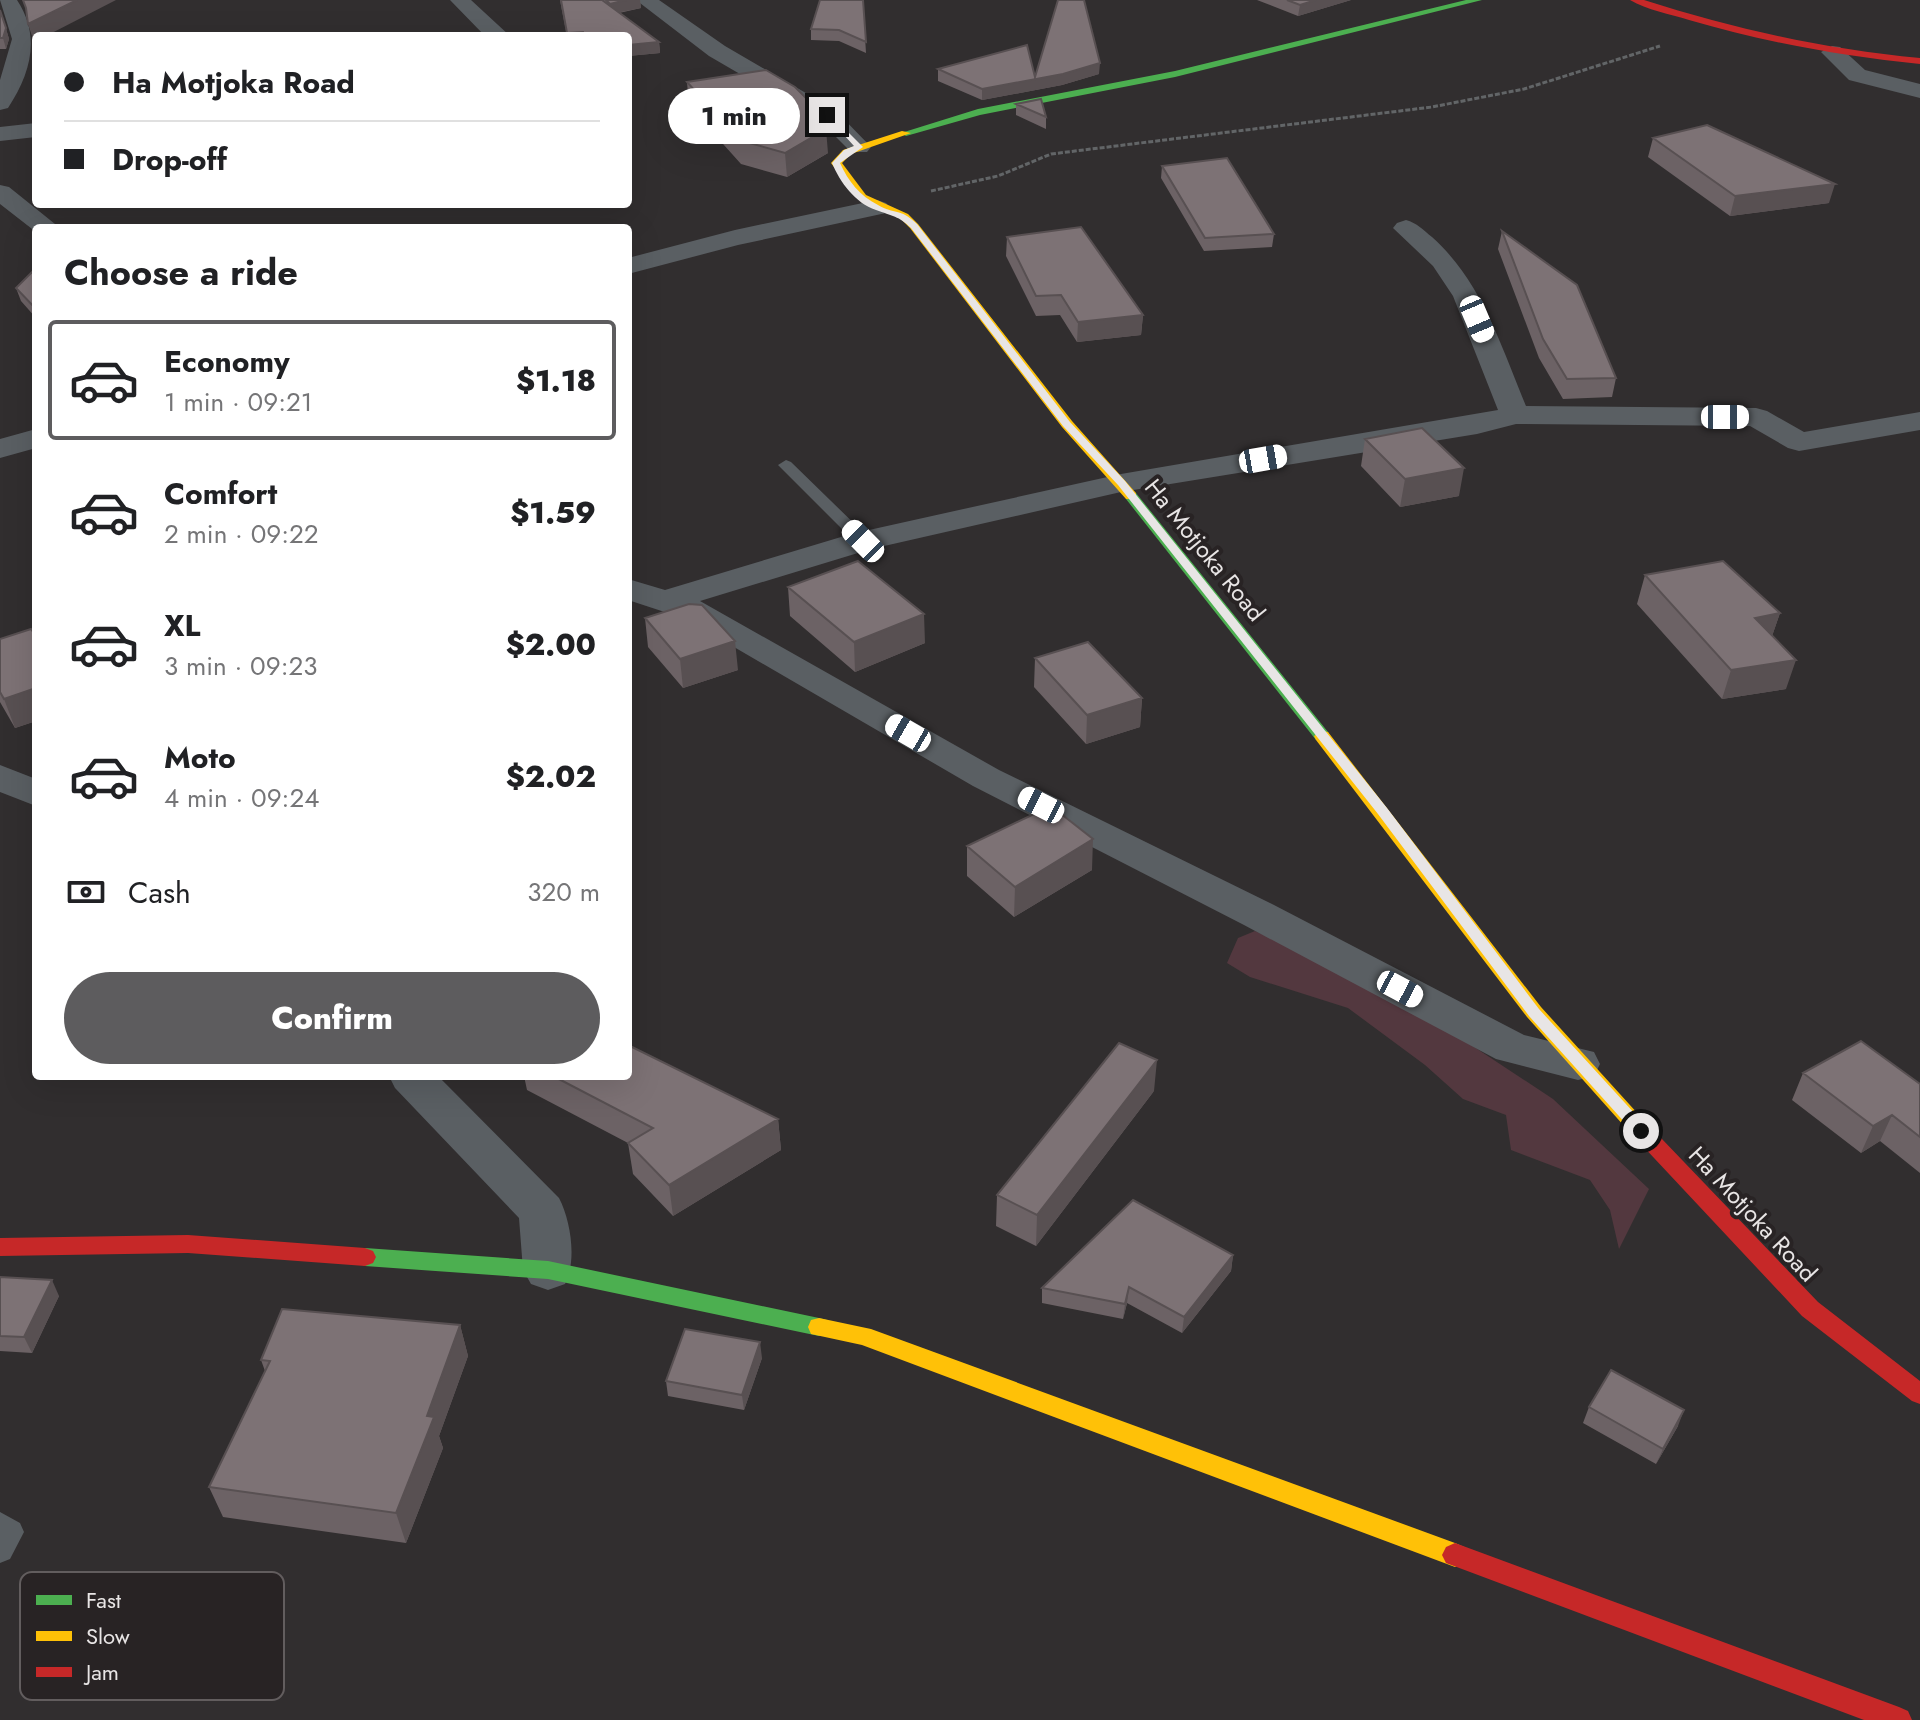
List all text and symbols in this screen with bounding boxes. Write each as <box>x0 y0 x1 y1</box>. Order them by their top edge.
text: Ha Motjoka Road <box>112 61 355 104</box>
callout: 1 min <box>667 87 799 143</box>
text: 1 min <box>701 97 767 135</box>
route end <box>809 97 845 133</box>
text: Drop-off <box>112 138 227 181</box>
text: Choose a ride <box>64 246 298 298</box>
car <box>1457 292 1497 346</box>
text: Economy <box>164 340 290 383</box>
icon: car <box>68 344 140 416</box>
text: $1.18 <box>516 359 596 402</box>
text: 1 min · 09:21 <box>164 383 312 421</box>
car <box>1701 405 1749 429</box>
car <box>1237 443 1289 475</box>
street label: Ha Motjoka Road <box>1137 471 1273 629</box>
text: Comfort <box>164 472 277 515</box>
icon: car <box>68 476 140 548</box>
text: $1.59 <box>510 491 596 534</box>
text: 2 min · 09:22 <box>164 515 319 553</box>
car <box>838 516 888 566</box>
text: XL <box>164 604 200 647</box>
icon: car <box>68 608 140 680</box>
text: $2.00 <box>506 623 596 666</box>
text: 3 min · 09:23 <box>164 647 317 685</box>
car <box>881 711 935 755</box>
text: Moto <box>164 736 236 779</box>
icon: car <box>68 740 140 812</box>
text: $2.02 <box>506 755 596 798</box>
text: 4 min · 09:24 <box>164 779 319 817</box>
car <box>1014 783 1068 827</box>
icon: cash <box>64 870 108 914</box>
text: Cash <box>128 871 191 914</box>
text: 320 m <box>527 873 600 911</box>
car <box>1373 967 1427 1011</box>
button: Confirm <box>64 972 600 1064</box>
route start <box>1623 1113 1659 1149</box>
street label: Ha Motjoka Road <box>1681 1138 1825 1290</box>
legend <box>20 1572 284 1700</box>
text: Fast <box>86 1584 122 1616</box>
text: Slow <box>86 1620 130 1652</box>
text: Jam <box>83 1656 119 1688</box>

